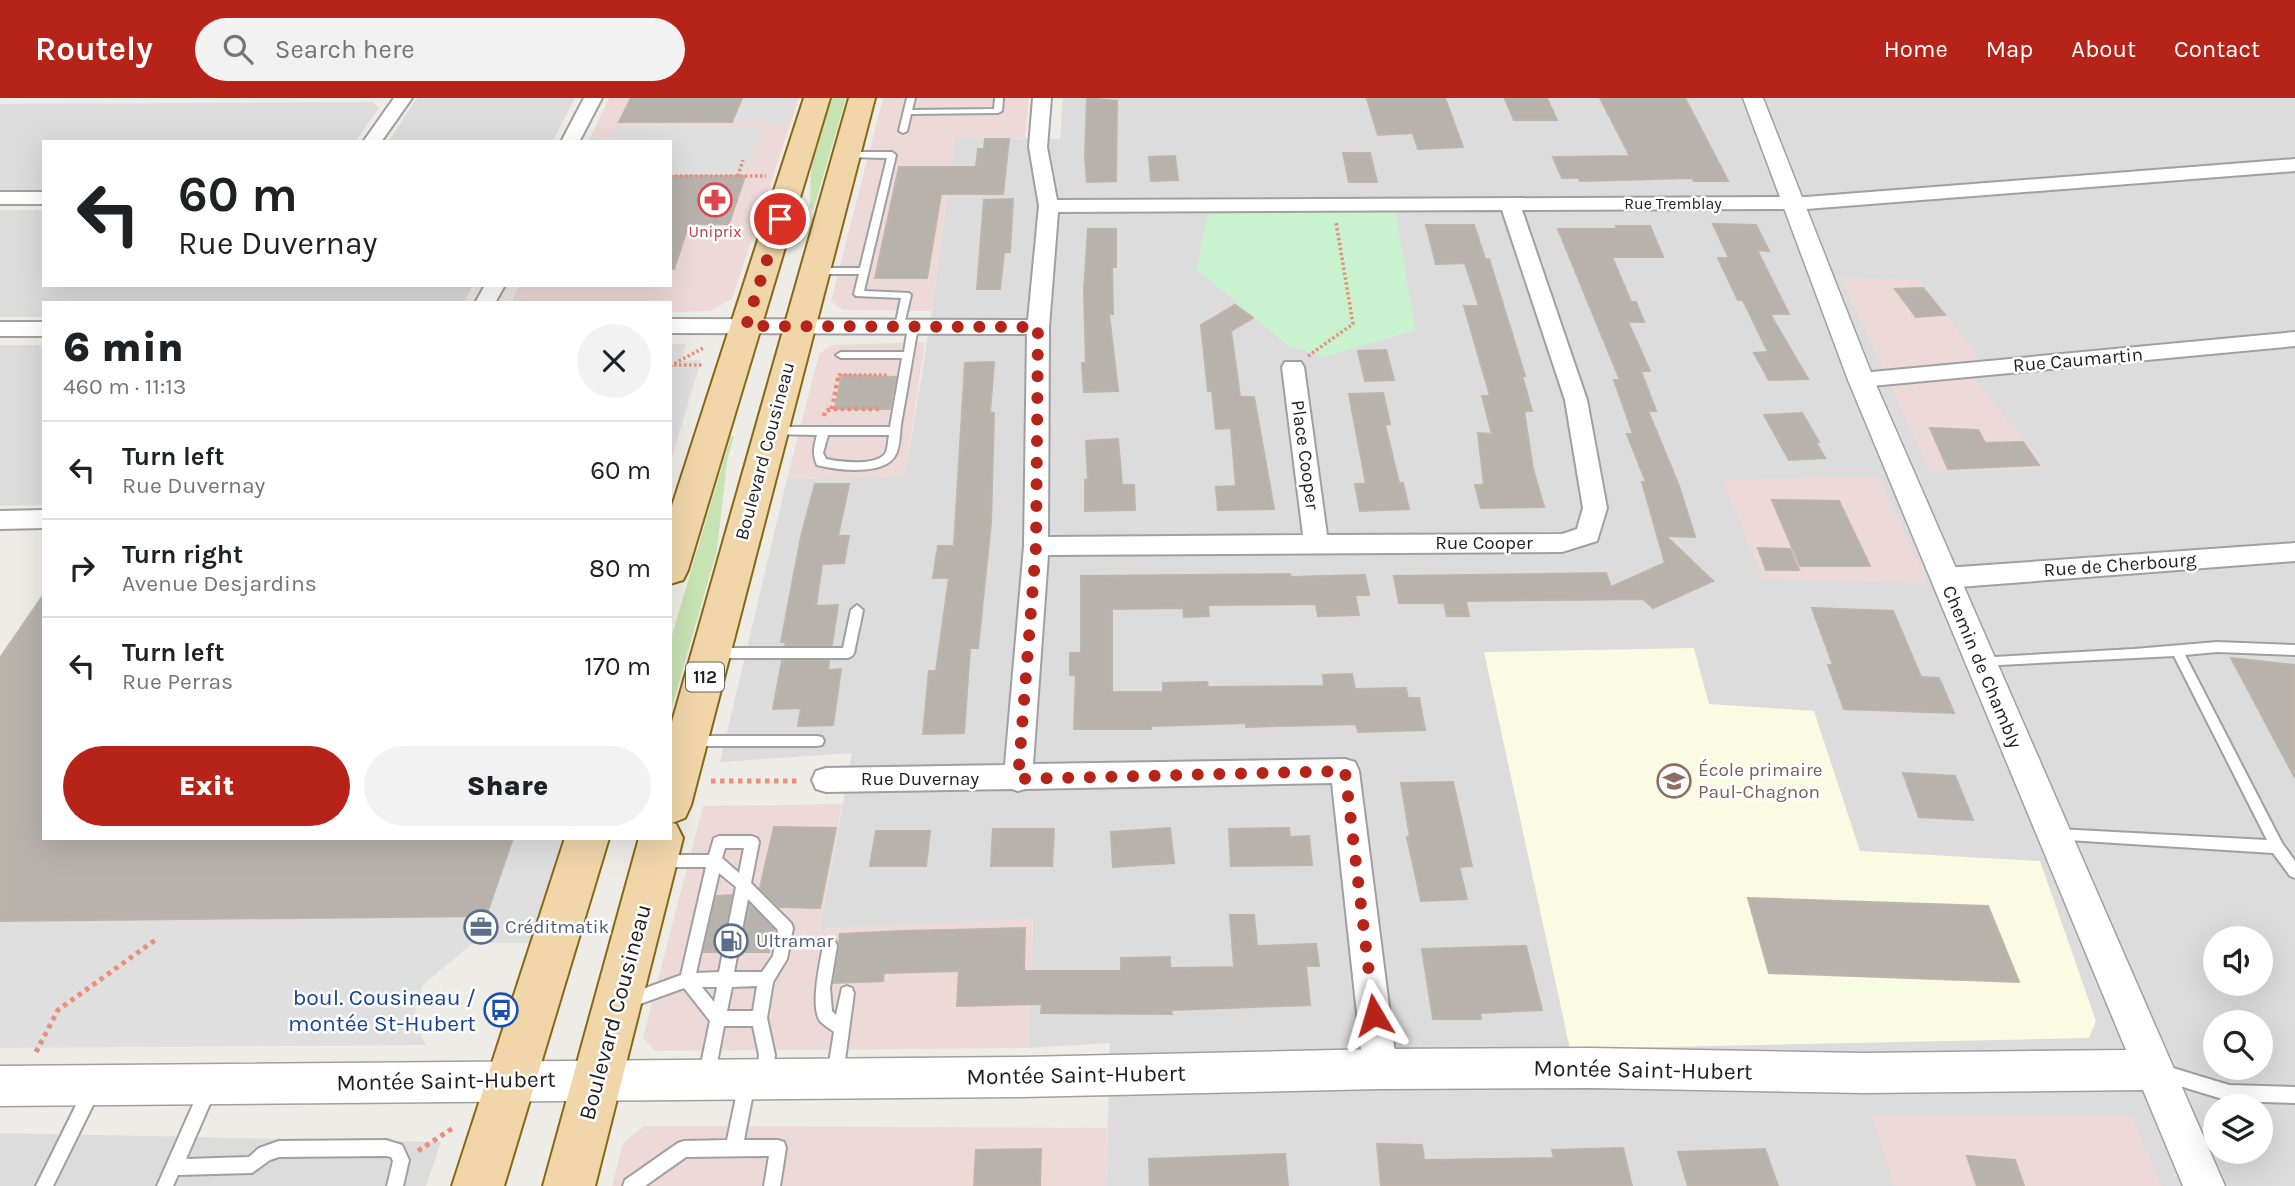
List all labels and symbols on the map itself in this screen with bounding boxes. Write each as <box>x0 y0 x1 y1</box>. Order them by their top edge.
pharmacy icon: Uniprix <box>696 181 734 219</box>
pin <box>750 189 810 249</box>
street label: Rue Tremblay <box>1624 194 1722 213</box>
place label: Uniprix <box>689 222 741 241</box>
street label: Rue Caumartin <box>2012 343 2144 377</box>
street label: Boulevard Cousineau <box>731 359 799 543</box>
street label: Place Cooper <box>1286 399 1324 511</box>
street label: Rue Cooper <box>1435 532 1533 554</box>
street label: Rue de Cherbourg <box>2043 549 2197 581</box>
street label: Chemin de Chambly <box>1938 582 2026 752</box>
road number: 112 <box>686 662 724 692</box>
place label: École primaire Paul-Chagnon <box>1698 758 1823 803</box>
school or university icon: École primaire Paul-Chagnon <box>1655 762 1693 800</box>
street label: Rue Duvernay <box>861 768 979 790</box>
street label: Boulevard Cousineau <box>573 901 657 1123</box>
office icon: Créditmatik <box>462 908 500 946</box>
place label: Créditmatik <box>505 916 609 938</box>
fuel station icon: Ultramar <box>712 922 750 960</box>
place label: Ultramar <box>756 930 833 952</box>
position arrow <box>1337 978 1411 1052</box>
place label: boul. Cousineau / montée St-Hubert <box>288 984 476 1037</box>
bus stop icon: boul. Cousineau / montée St-Hubert <box>482 991 520 1029</box>
street label: Montée Saint-Hubert <box>1533 1055 1753 1085</box>
street label: Montée Saint-Hubert <box>966 1060 1186 1090</box>
street label: Montée Saint-Hubert <box>336 1066 556 1096</box>

